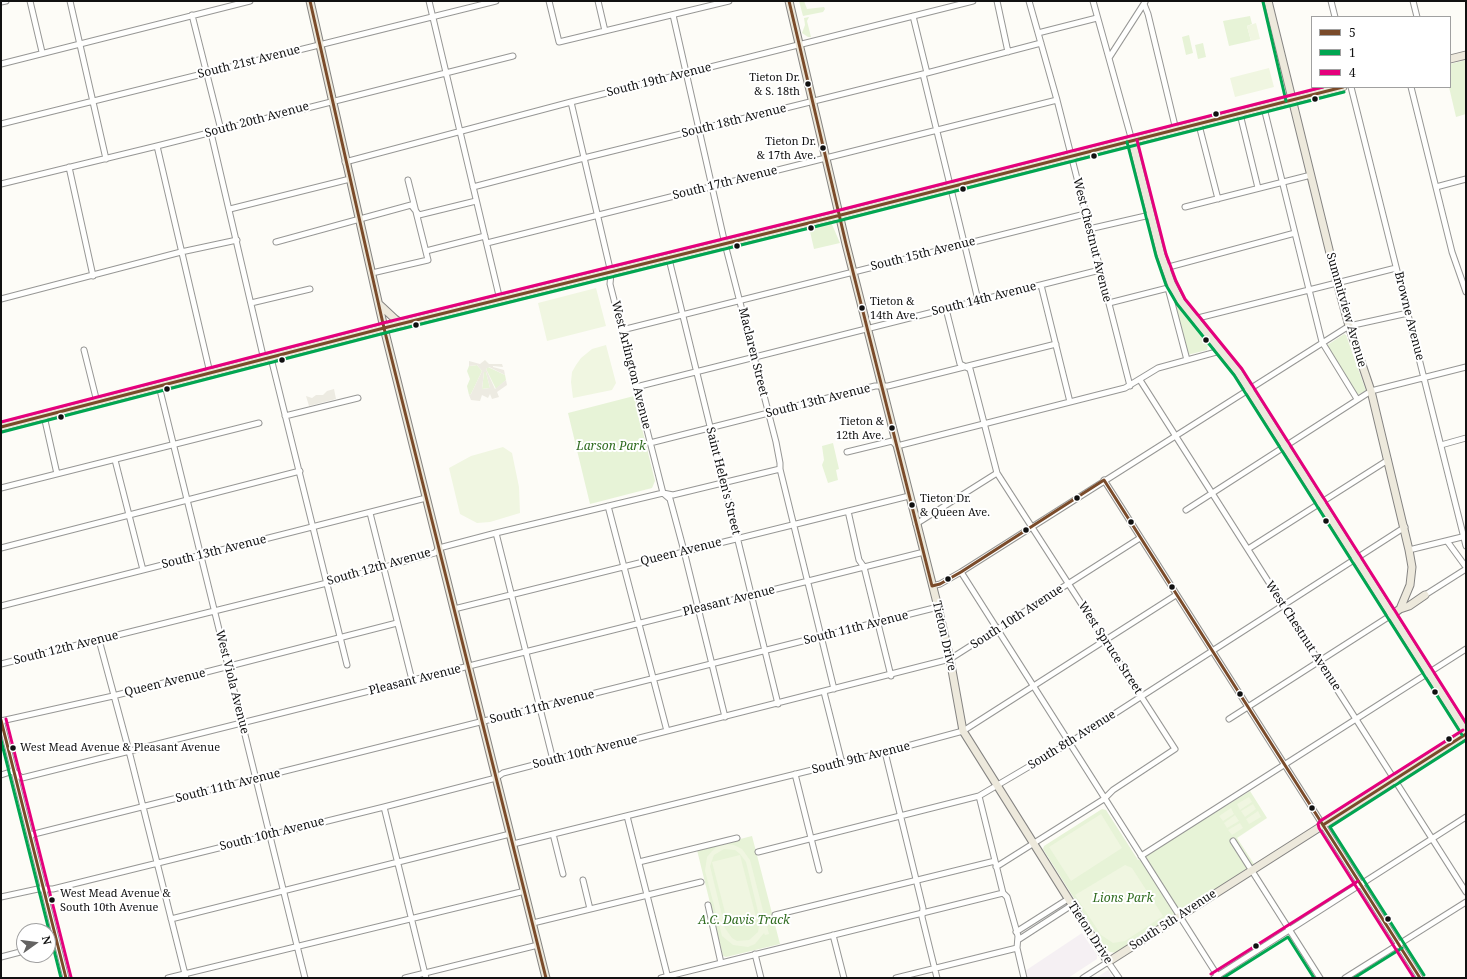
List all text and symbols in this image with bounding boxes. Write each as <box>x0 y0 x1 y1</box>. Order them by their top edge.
legend <box>1311 16 1451 88</box>
text: 5 <box>1349 24 1356 41</box>
street label: South 21st Avenue <box>196 42 302 82</box>
text: 1 <box>1349 44 1356 61</box>
street label: South 19th Avenue <box>605 60 713 100</box>
text: 4 <box>1349 64 1356 81</box>
place label: Tieton Dr. & S. 18th <box>749 71 800 97</box>
marker: Tieton Dr. & S. 18th <box>803 79 813 89</box>
unlabelled marker <box>1310 94 1320 104</box>
street label: South 20th Avenue <box>203 99 311 141</box>
street label: South 18th Avenue <box>680 101 788 141</box>
unlabelled marker <box>1211 109 1221 119</box>
place label: Tieton Dr. & 17th Ave. <box>757 135 816 161</box>
marker: Tieton Dr. & 17th Ave. <box>818 143 828 153</box>
unlabelled marker <box>1089 151 1099 161</box>
street label: South 17th Avenue <box>671 163 779 203</box>
street label: West Chestnut Avenue <box>1070 176 1114 304</box>
unlabelled marker <box>958 184 968 194</box>
unlabelled marker <box>806 223 816 233</box>
street label: South 15th Avenue <box>869 234 977 274</box>
unlabelled marker <box>732 241 742 251</box>
street label: Summitview Avenue <box>1323 251 1369 369</box>
street label: Browne Avenue <box>1391 270 1427 362</box>
street label: South 14th Avenue <box>930 279 1038 319</box>
place label: Tieton & 14th Ave. <box>870 295 918 321</box>
street label: West Arlington Avenue <box>608 299 654 431</box>
marker: Tieton & 14th Ave. <box>857 303 867 313</box>
street label: Maclaren Street <box>735 306 771 398</box>
unlabelled marker <box>411 320 421 330</box>
unlabelled marker <box>1201 335 1211 345</box>
unlabelled marker <box>277 355 287 365</box>
street label: South 13th Avenue <box>764 381 872 421</box>
unlabelled marker <box>162 384 172 394</box>
unlabelled marker <box>56 412 66 422</box>
place label: Tieton & 12th Ave. <box>836 415 884 441</box>
marker: Tieton & 12th Ave. <box>887 423 897 433</box>
street label: Saint Helen's Street <box>703 426 743 536</box>
park label: Larson Park <box>576 440 646 454</box>
place label: Tieton Dr. & Queen Ave. <box>920 492 990 518</box>
unlabelled marker <box>1072 493 1082 503</box>
marker: Tieton Dr. & Queen Ave. <box>907 500 917 510</box>
unlabelled marker <box>1321 516 1331 526</box>
unlabelled marker <box>1126 517 1136 527</box>
unlabelled marker <box>1021 525 1031 535</box>
street label: South 13th Avenue <box>160 532 268 572</box>
street label: Queen Avenue <box>639 535 723 569</box>
street label: South 12th Avenue <box>325 545 433 589</box>
unlabelled marker <box>943 574 953 584</box>
street label: West Chestnut Avenue <box>1262 579 1344 693</box>
street label: South 10th Avenue <box>968 582 1066 652</box>
unlabelled marker <box>1167 582 1177 592</box>
street label: Pleasant Avenue <box>682 583 776 619</box>
street label: West Spruce Street <box>1075 599 1145 697</box>
street label: Tieton Drive <box>929 600 959 672</box>
street label: South 11th Avenue <box>802 608 910 648</box>
street label: South 12th Avenue <box>12 628 120 668</box>
street label: West Viola Avenue <box>212 629 252 735</box>
street label: Pleasant Avenue <box>368 662 462 698</box>
street label: Queen Avenue <box>123 666 207 700</box>
street label: South 11th Avenue <box>488 687 596 727</box>
unlabelled marker <box>1430 687 1440 697</box>
unlabelled marker <box>1235 689 1245 699</box>
street label: South 8th Avenue <box>1026 707 1118 773</box>
street label: South 10th Avenue <box>531 732 639 772</box>
unlabelled marker <box>1444 734 1454 744</box>
street label: South 9th Avenue <box>810 739 912 777</box>
place label: West Mead Avenue & Pleasant Avenue <box>20 741 220 755</box>
marker: West Mead Avenue & Pleasant Avenue <box>8 743 18 753</box>
street label: South 11th Avenue <box>174 766 282 806</box>
unlabelled marker <box>1307 803 1317 813</box>
street label: South 10th Avenue <box>218 814 326 854</box>
place label: West Mead Avenue & South 10th Avenue <box>60 887 171 913</box>
street label: South 5th Avenue <box>1127 887 1219 953</box>
park label: Lions Park <box>1093 892 1153 906</box>
marker: West Mead Avenue & South 10th Avenue <box>47 895 57 905</box>
street label: Tieton Drive <box>1065 899 1115 967</box>
park label: A.C. Davis Track <box>698 914 790 928</box>
unlabelled marker <box>1383 914 1393 924</box>
north arrow <box>16 923 56 963</box>
text: N <box>39 934 55 946</box>
unlabelled marker <box>1251 941 1261 951</box>

